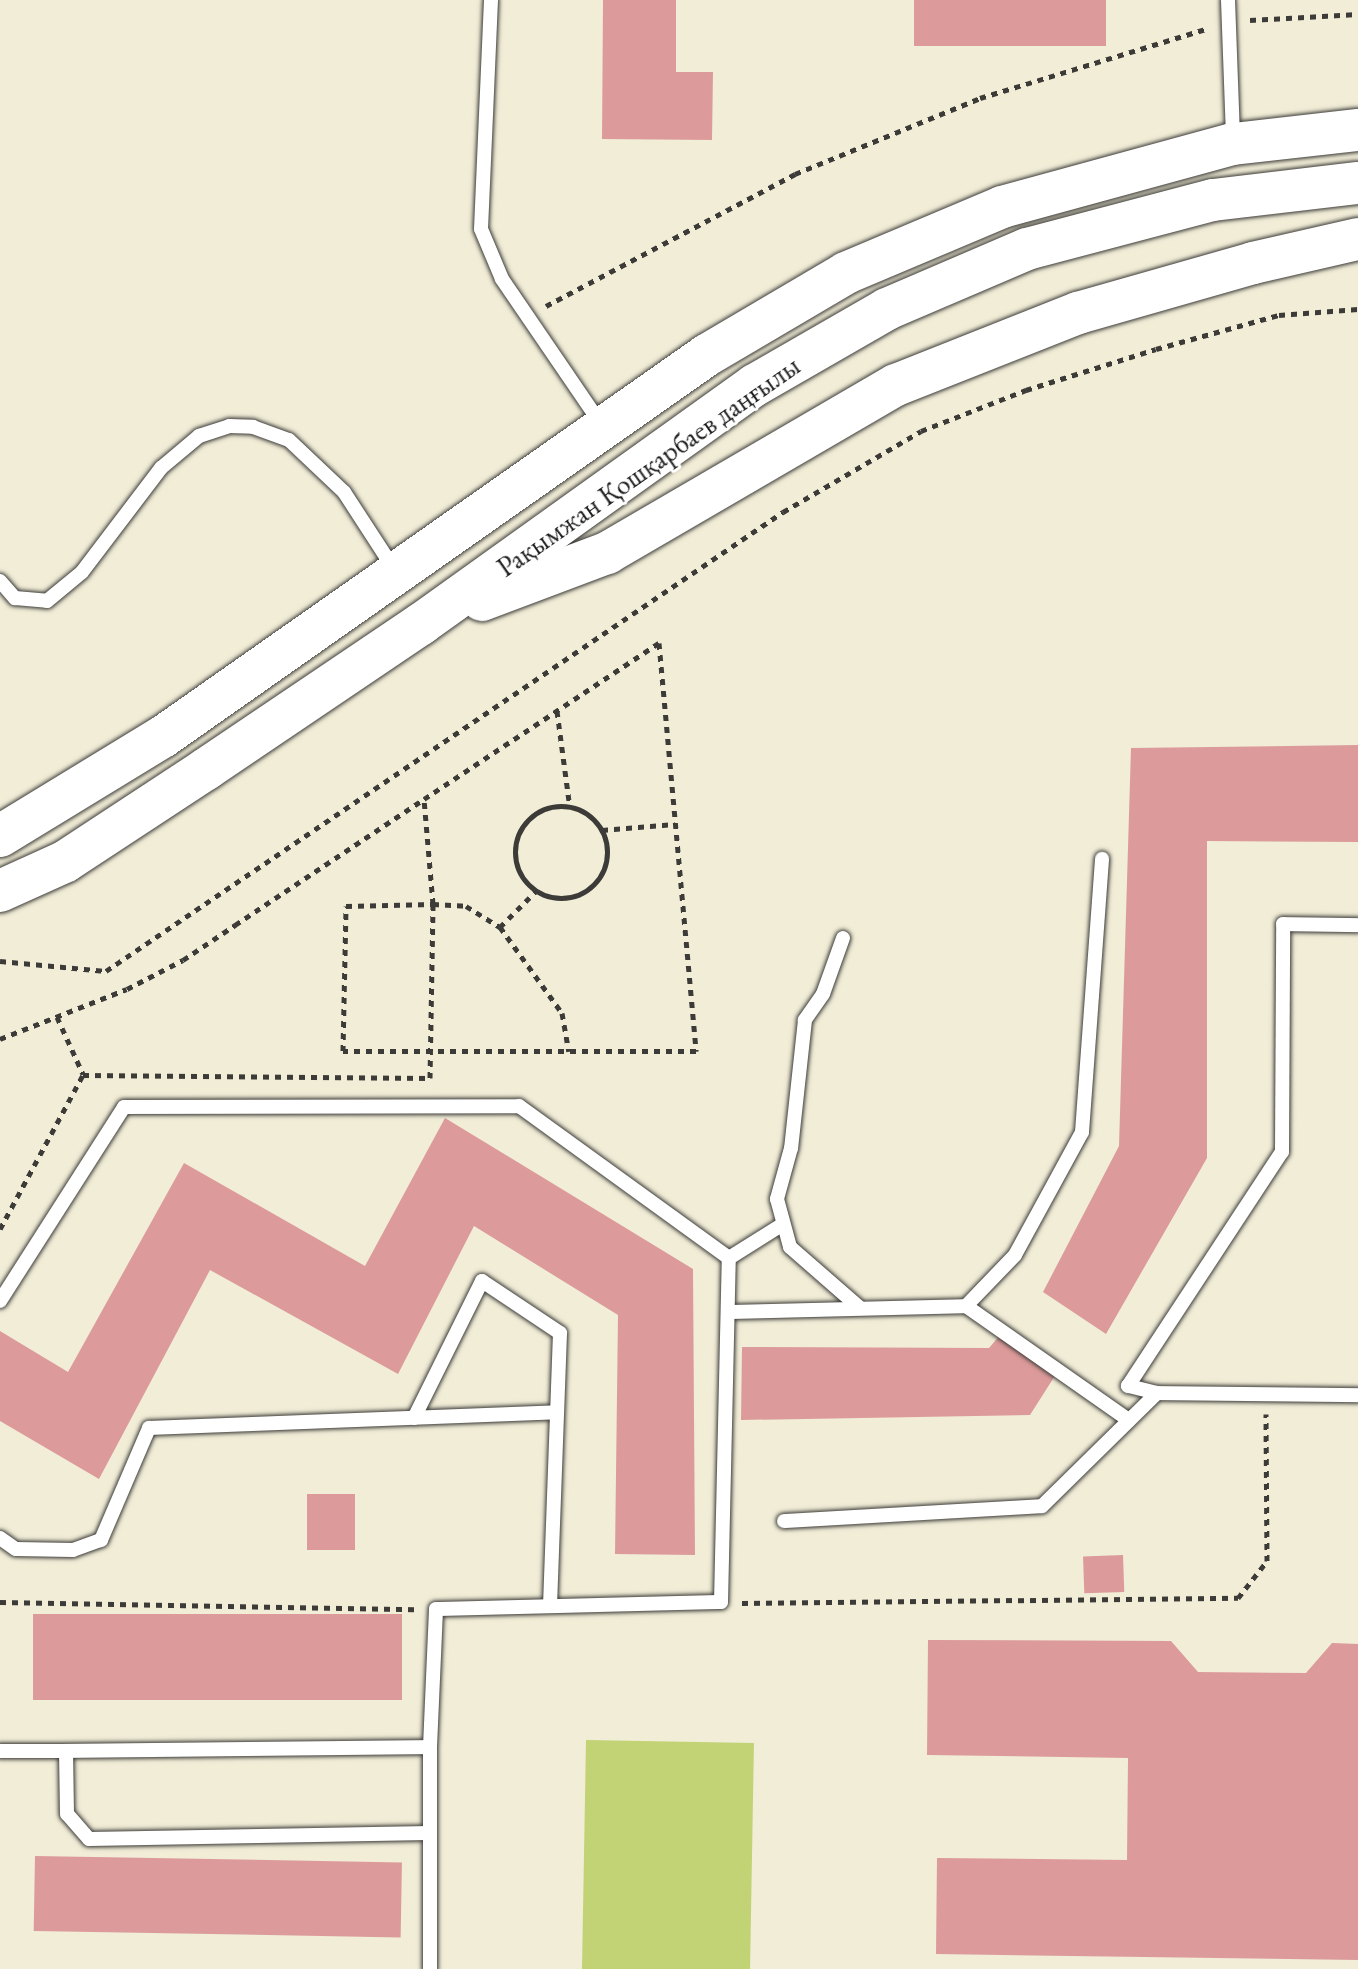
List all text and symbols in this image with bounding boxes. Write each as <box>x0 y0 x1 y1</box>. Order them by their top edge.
street label: Рақымжан Қошқарбаев даңғылы <box>490 348 806 584</box>

